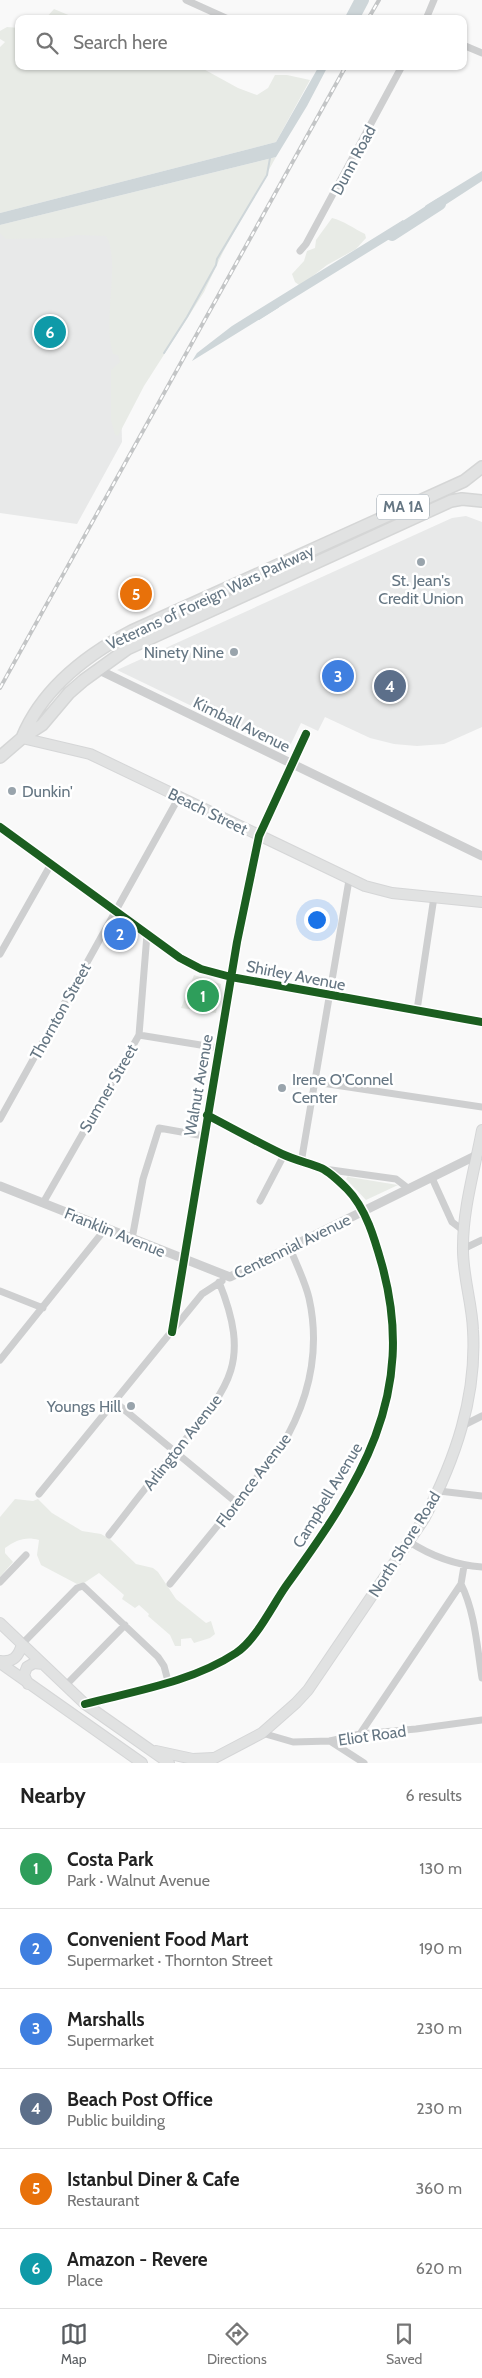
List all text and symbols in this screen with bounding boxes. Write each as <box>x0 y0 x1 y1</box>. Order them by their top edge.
search box <box>15 15 467 70</box>
icon: search <box>33 29 61 57</box>
text: Search here <box>73 31 167 54</box>
street label: Dunn Road <box>327 122 380 198</box>
pin: 6 <box>34 313 66 351</box>
road number: MA 1A <box>377 494 429 520</box>
street label: Veterans of Foreign Wars Parkway <box>104 541 317 654</box>
marker: St. Jean's Credit Union <box>415 556 427 568</box>
place label: St. Jean's Credit Union <box>378 571 464 608</box>
pin: 5 <box>120 575 152 613</box>
place label: Ninety Nine <box>144 643 224 662</box>
marker: Ninety Nine <box>228 646 240 658</box>
pin: 3 <box>322 657 354 695</box>
pin: 4 <box>374 667 406 705</box>
street label: Kimball Avenue <box>190 693 293 756</box>
place label: Dunkin' <box>22 782 73 801</box>
street label: Beach Street <box>165 784 251 839</box>
marker: Dunkin' <box>6 785 18 797</box>
your location <box>304 907 330 933</box>
pin: 2 <box>104 915 136 953</box>
street label: Shirley Avenue <box>245 957 347 994</box>
street label: Thornton Street <box>26 959 95 1063</box>
pin: 1 <box>187 977 219 1015</box>
street label: Walnut Avenue <box>180 1033 217 1137</box>
street label: Sumner Street <box>76 1040 142 1136</box>
place label: Irene O'Connel Center <box>292 1070 393 1107</box>
marker: Irene O'Connel Center <box>276 1082 288 1094</box>
street label: Franklin Avenue <box>62 1204 168 1261</box>
street label: Centennial Avenue <box>231 1210 354 1283</box>
street label: Arlington Avenue <box>139 1391 226 1494</box>
place label: Youngs Hill <box>46 1397 121 1416</box>
marker: Youngs Hill <box>125 1400 137 1412</box>
street label: Florence Avenue <box>212 1430 295 1531</box>
street label: Campbell Avenue <box>289 1439 366 1551</box>
street label: North Shore Road <box>364 1488 444 1600</box>
street label: Eliot Road <box>337 1721 407 1750</box>
text: Nearby <box>20 1783 86 1808</box>
text: 6 results <box>406 1786 462 1805</box>
text: Costa Park <box>67 1848 154 1871</box>
text: 1 <box>33 1859 39 1878</box>
text: 130 m <box>419 1859 462 1878</box>
text: Park · Walnut Avenue <box>67 1871 210 1890</box>
text: Convenient Food Mart <box>67 1928 249 1951</box>
text: 2 <box>32 1939 40 1958</box>
text: 190 m <box>419 1939 462 1958</box>
text: Supermarket · Thornton Street <box>67 1951 273 1970</box>
text: Marshalls <box>67 2008 144 2031</box>
text: 3 <box>32 2019 40 2038</box>
text: 230 m <box>416 2019 462 2038</box>
text: Supermarket <box>67 2031 154 2050</box>
text: Beach Post Office <box>67 2088 213 2111</box>
text: 4 <box>31 2099 41 2118</box>
text: 230 m <box>416 2099 462 2118</box>
text: Public building <box>67 2111 165 2130</box>
text: Istanbul Diner & Cafe <box>67 2168 239 2191</box>
text: 5 <box>32 2179 40 2198</box>
text: 360 m <box>415 2179 462 2198</box>
text: Restaurant <box>67 2191 139 2210</box>
text: Amazon - Revere <box>67 2248 208 2271</box>
text: 6 <box>32 2259 41 2278</box>
text: 620 m <box>416 2259 462 2278</box>
text: Place <box>67 2271 103 2290</box>
tab: Map <box>60 2320 88 2368</box>
tab: Directions <box>207 2320 267 2368</box>
tab: Saved <box>386 2320 422 2368</box>

